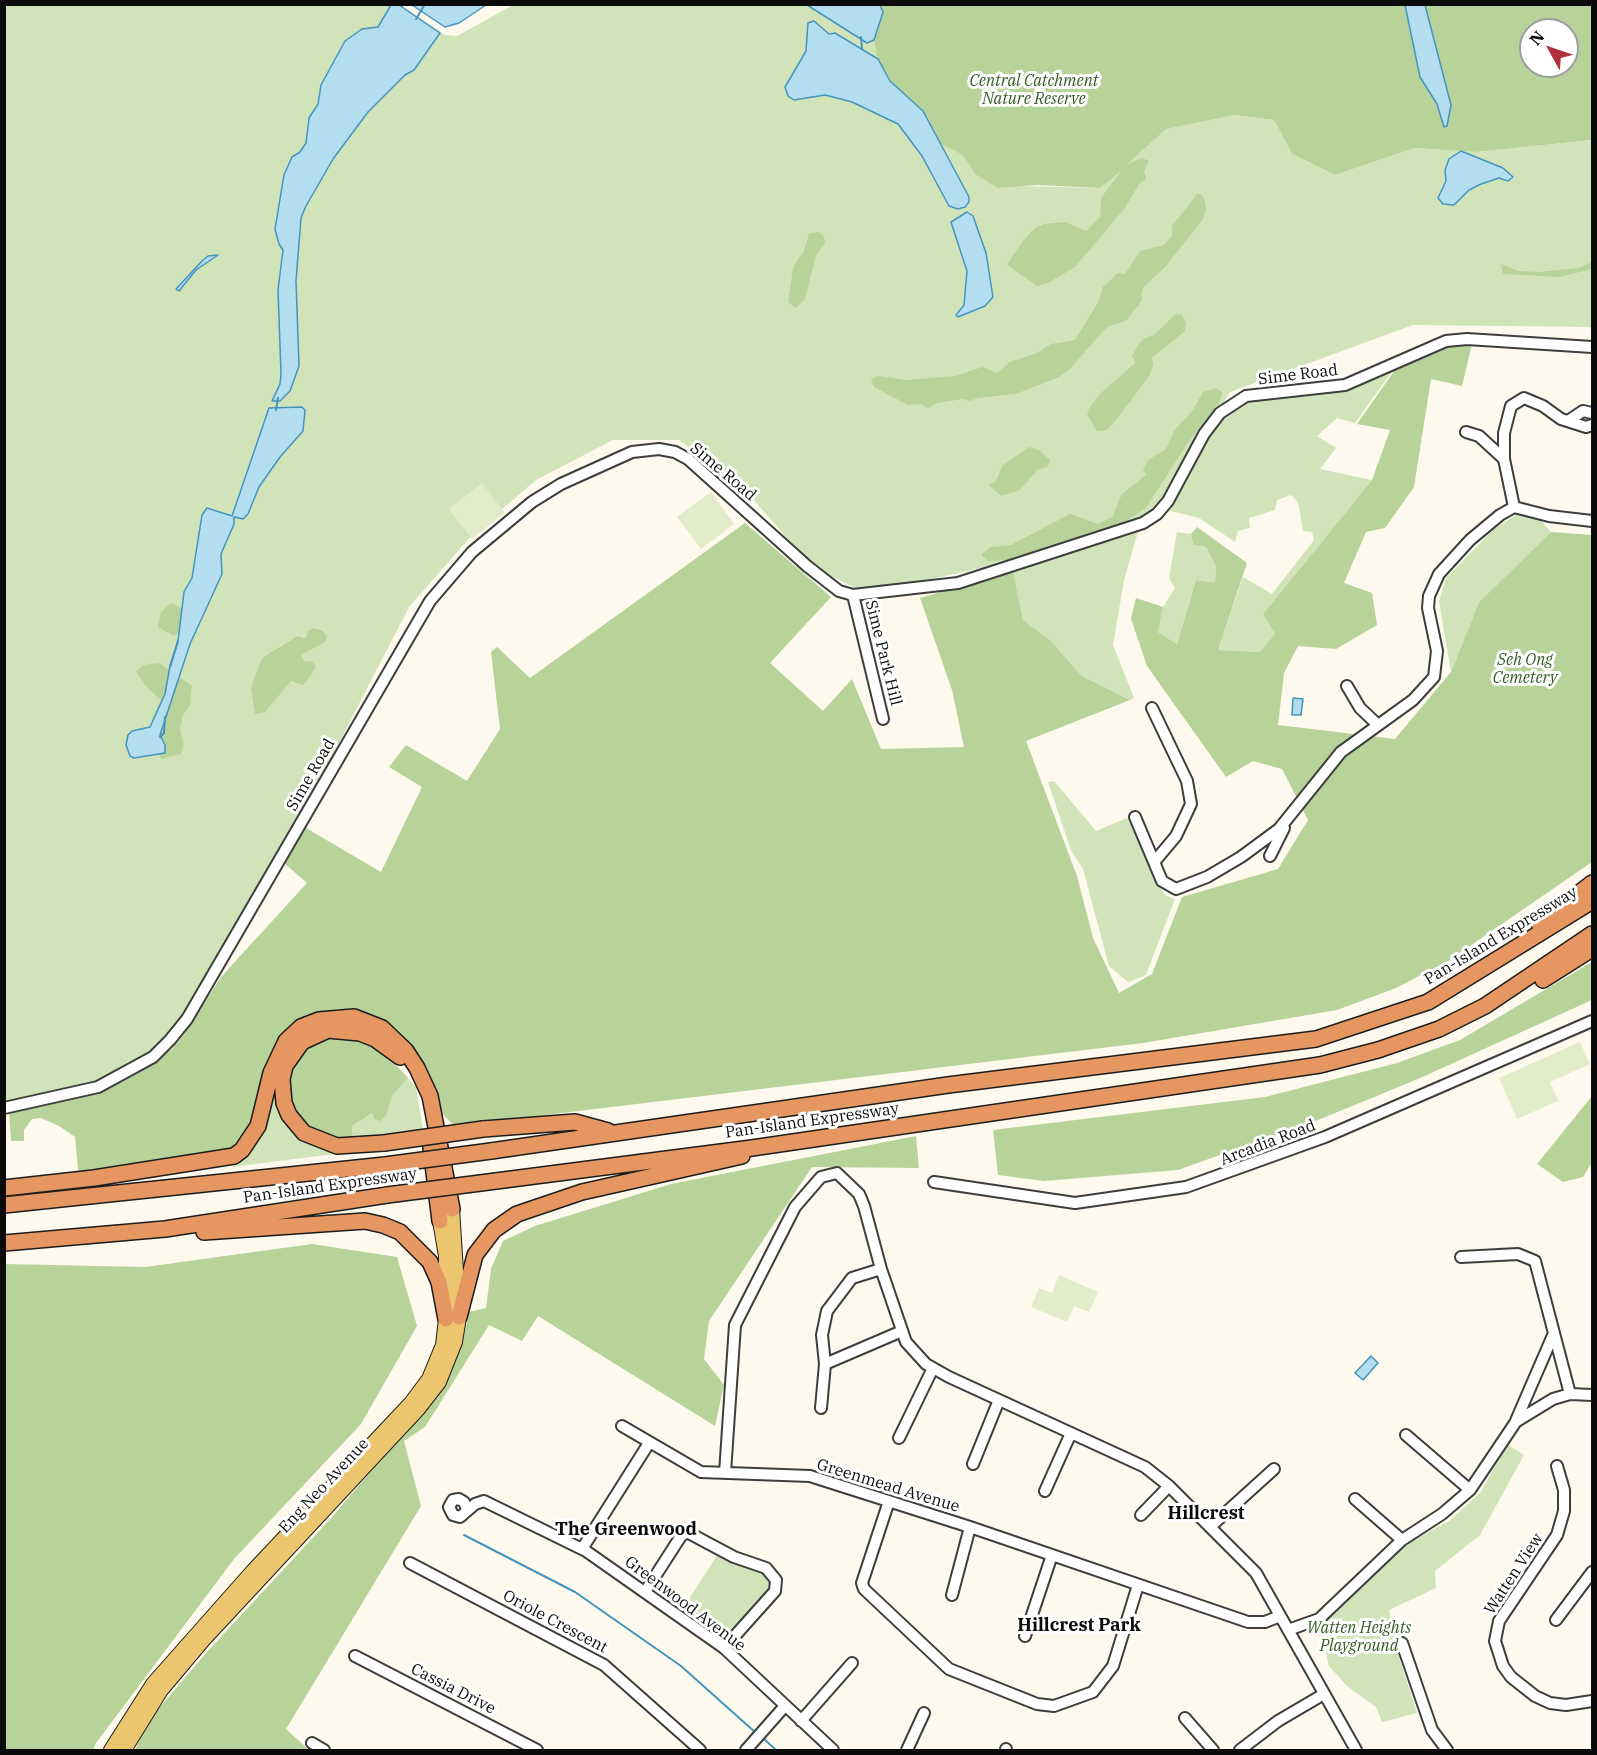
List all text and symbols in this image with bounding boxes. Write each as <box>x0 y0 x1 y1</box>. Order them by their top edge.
north arrow <box>1519 18 1579 78</box>
text: N <box>1525 26 1548 49</box>
park label: Central Catchment Nature Reserve <box>970 71 1098 109</box>
street label: Sime Road <box>1257 361 1339 389</box>
street label: Sime Road <box>686 439 760 505</box>
street label: Sime Park Hill <box>861 598 905 708</box>
park label: Seh Ong Cemetery <box>1493 650 1557 688</box>
street label: Sime Road <box>283 735 339 815</box>
street label: Pan-Island Expressway <box>1421 883 1581 989</box>
street label: Pan-Island Expressway <box>724 1099 900 1143</box>
street label: Arcadia Road <box>1218 1116 1318 1170</box>
street label: Pan-Island Expressway <box>242 1164 418 1208</box>
street label: Eng Neo Avenue <box>275 1435 373 1537</box>
street label: Greenmead Avenue <box>814 1455 962 1517</box>
district label: Hillcrest <box>1168 1503 1244 1525</box>
district label: The Greenwood <box>555 1519 697 1541</box>
street label: Watten View <box>1481 1530 1547 1618</box>
street label: Greenwood Avenue <box>621 1552 749 1656</box>
street label: Oriole Crescent <box>499 1586 611 1658</box>
district label: Hillcrest Park <box>1017 1615 1141 1637</box>
park label: Watten Heights Playground <box>1307 1618 1411 1656</box>
street label: Cassia Drive <box>407 1659 499 1719</box>

